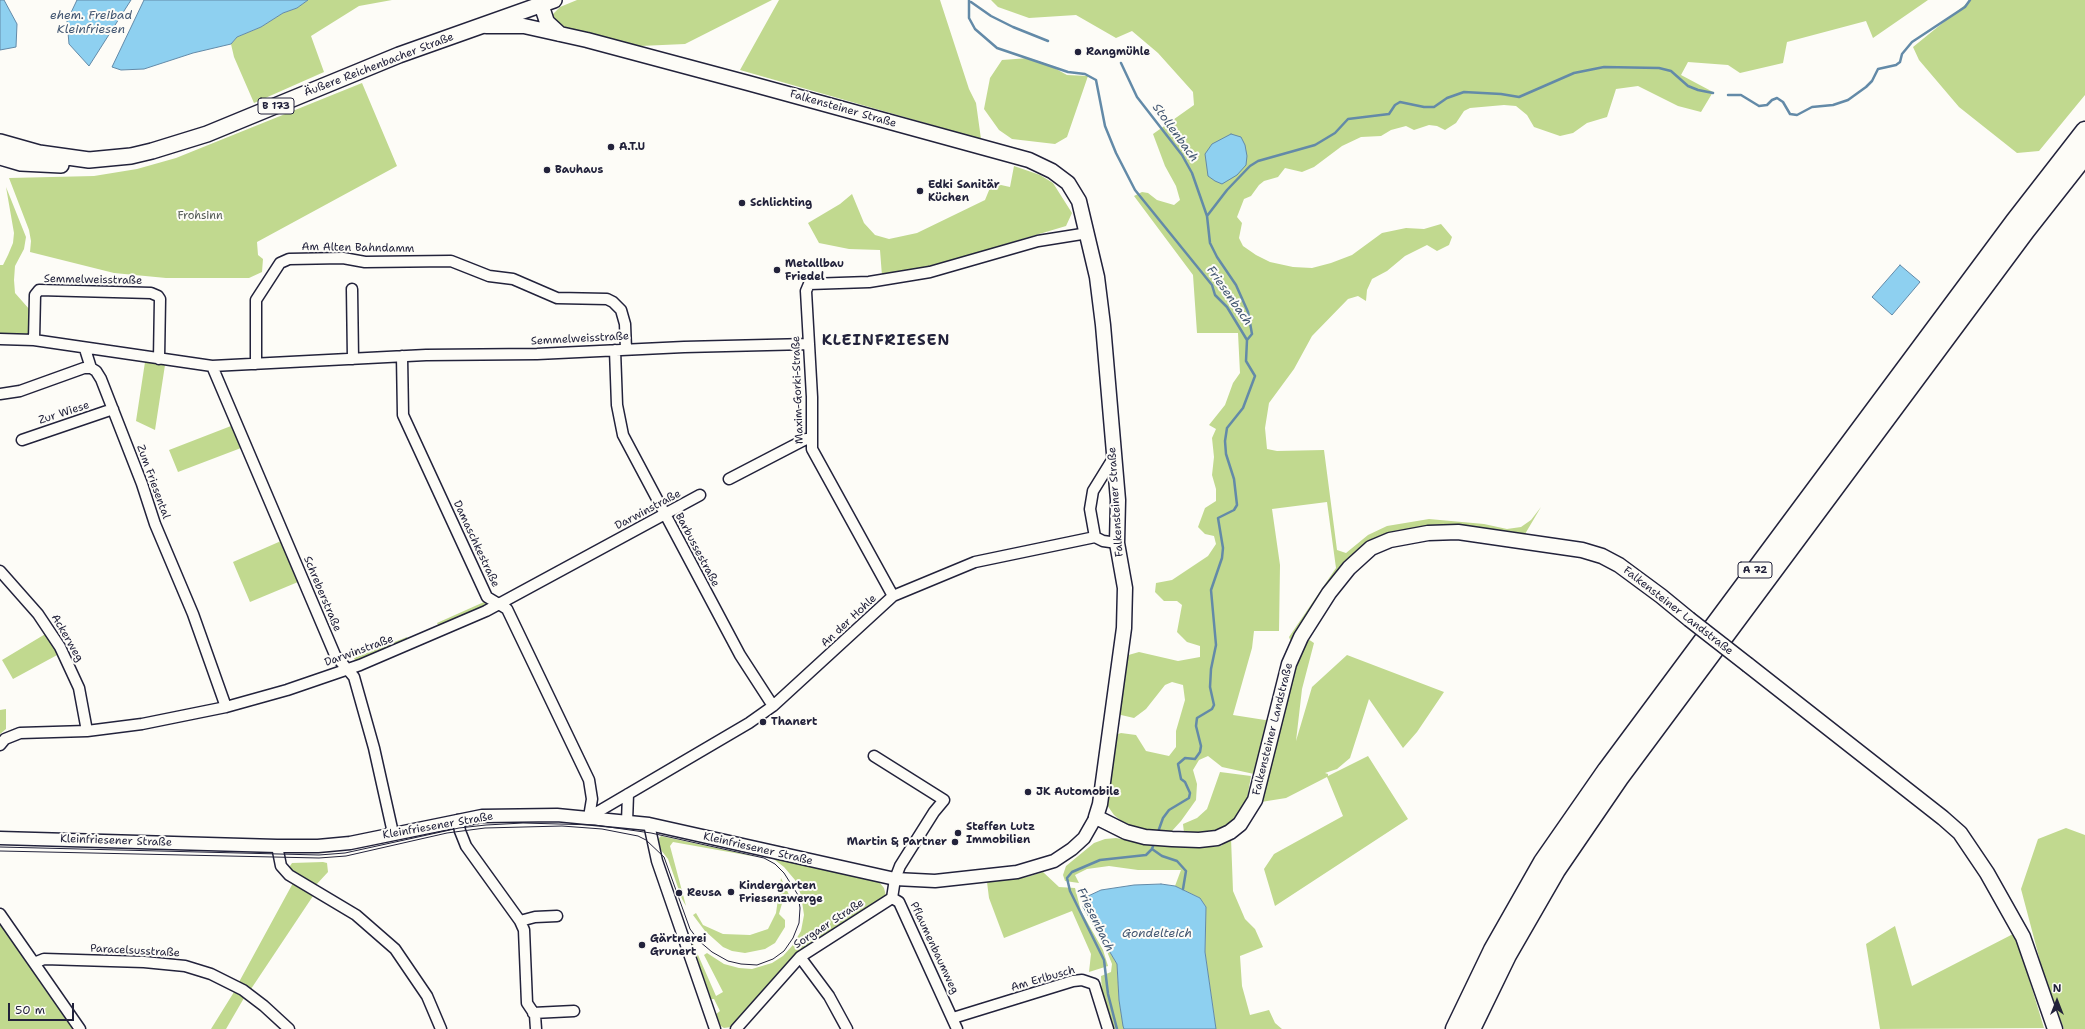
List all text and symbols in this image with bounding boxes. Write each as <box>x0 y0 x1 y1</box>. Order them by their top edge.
water label: ehem. Freibad Kleinfriesen <box>50 9 132 37</box>
street label: Äußere Reichenbacher Straße <box>302 30 456 100</box>
place label: Rangmühle <box>1086 45 1150 59</box>
marker: Rangmühle <box>1073 47 1083 57</box>
street label: Falkensteiner Straße <box>788 87 898 131</box>
road number: B 173 <box>258 98 294 114</box>
water label: Stollenbach <box>1149 101 1201 165</box>
place label: A.T.U <box>619 140 645 154</box>
marker: A.T.U <box>606 142 616 152</box>
place label: Bauhaus <box>555 163 603 177</box>
marker: Bauhaus <box>542 165 552 175</box>
place label: Edki Sanitär Küchen <box>928 178 1000 204</box>
marker: Edki Sanitär Küchen <box>915 186 925 196</box>
place label: Schlichting <box>750 196 812 210</box>
marker: Schlichting <box>737 198 747 208</box>
park label: Frohsinn <box>177 209 223 223</box>
street label: Am Alten Bahndamm <box>301 240 415 256</box>
place label: Metallbau Friedel <box>785 257 844 283</box>
water label: Friesenbach <box>1203 263 1255 329</box>
marker: Metallbau Friedel <box>772 265 782 275</box>
street label: Semmelweisstraße <box>44 273 142 287</box>
street label: Semmelweisstraße <box>530 330 630 348</box>
district label: KLEINFRIESEN <box>822 332 950 350</box>
street label: Maxim-Gorki-Straße <box>790 336 806 444</box>
street label: Zur Wiese <box>37 399 91 427</box>
street label: Zum Friesental <box>133 443 173 521</box>
street label: Falkensteiner Straße <box>1106 447 1126 557</box>
street label: Darwinstraße <box>613 487 683 533</box>
street label: Damaschkestraße <box>450 499 502 589</box>
street label: Barbussestraße <box>672 511 722 589</box>
street label: Schreberstraße <box>300 554 344 634</box>
road number: A 72 <box>1738 562 1772 578</box>
street label: Falkensteiner Landstraße <box>1620 564 1736 658</box>
street label: An der Hohle <box>819 592 879 650</box>
street label: Ackerweg <box>48 612 86 664</box>
street label: Darwinstraße <box>323 632 395 670</box>
street label: Falkensteiner Landstraße <box>1250 661 1296 797</box>
place label: Thanert <box>771 715 817 729</box>
marker: Thanert <box>758 717 768 727</box>
place label: JK Automobile <box>1036 785 1120 799</box>
marker: JK Automobile <box>1023 787 1033 797</box>
street label: Kleinfriesener Straße <box>382 810 494 842</box>
place label: Steffen Lutz Immobilien <box>966 820 1035 846</box>
marker: Steffen Lutz Immobilien <box>953 828 963 838</box>
street label: Kleinfriesener Straße <box>702 830 814 868</box>
street label: Kleinfriesener Straße <box>60 832 172 850</box>
place label: Martin & Partner <box>847 835 947 849</box>
marker: Martin & Partner <box>950 837 960 847</box>
place label: Kindergarten Friesenzwerge <box>739 879 823 905</box>
place label: Reusa <box>687 886 722 900</box>
water label: Friesenbach <box>1073 886 1117 954</box>
marker: Kindergarten Friesenzwerge <box>726 887 736 897</box>
marker: Reusa <box>674 888 684 898</box>
street label: Sorgaer Straße <box>791 896 867 952</box>
street label: Pflaumenbaumweg <box>907 900 961 996</box>
water label: Gondelteich <box>1122 927 1192 941</box>
place label: Gärtnerei Grunert <box>650 932 706 958</box>
marker: Gärtnerei Grunert <box>637 940 647 950</box>
street label: Paracelsusstraße <box>90 942 180 960</box>
street label: Am Erlbusch <box>1009 964 1077 994</box>
north arrow <box>2037 981 2077 1021</box>
text: N <box>2053 981 2061 996</box>
scale bar <box>10 995 76 1021</box>
text: 50 m <box>15 1002 45 1018</box>

